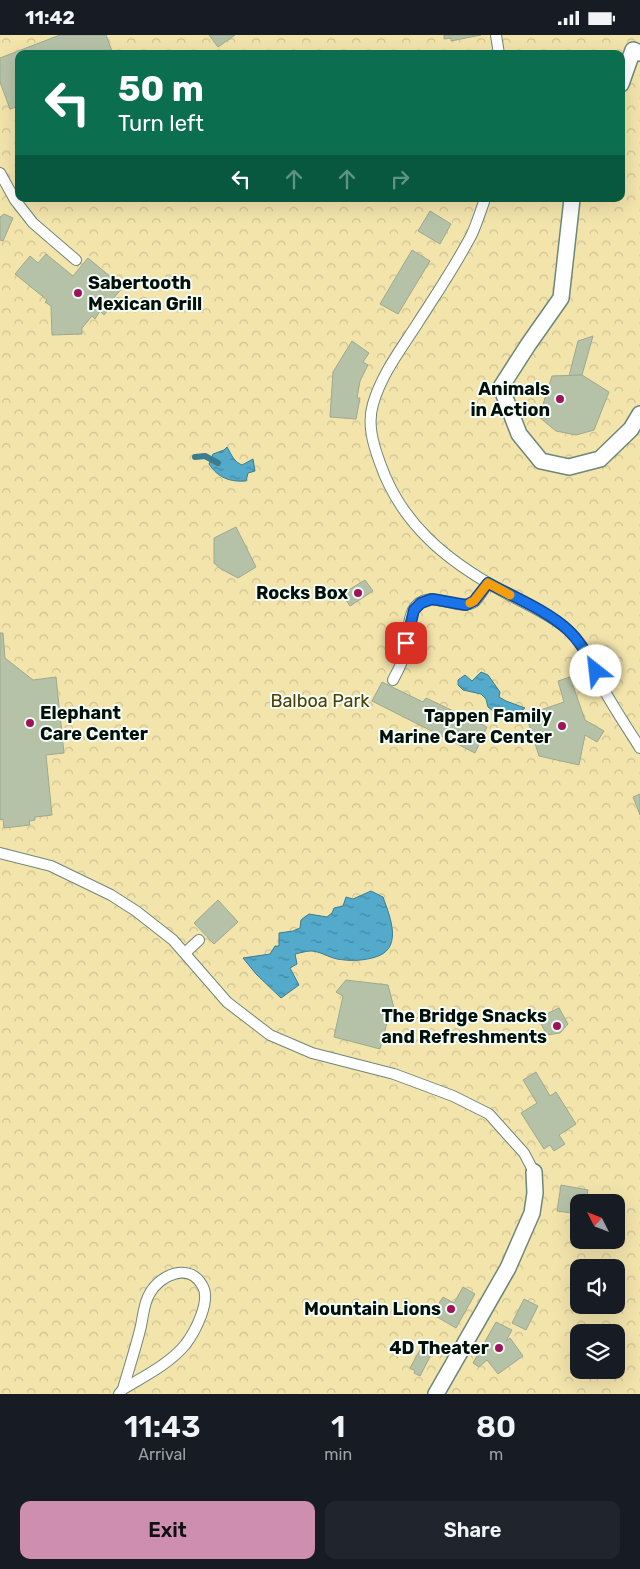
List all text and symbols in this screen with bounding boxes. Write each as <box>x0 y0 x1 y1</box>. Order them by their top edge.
text: 11:42 <box>25 6 75 29</box>
text: 50 m <box>118 68 204 110</box>
icon: left <box>35 70 100 135</box>
text: Turn left <box>118 110 204 137</box>
icon: left <box>227 165 255 193</box>
icon: ahead <box>280 165 308 193</box>
icon: ahead <box>333 165 361 193</box>
icon: right <box>386 165 414 193</box>
place label: Sabertooth Mexican Grill <box>88 272 202 315</box>
marker: Sabertooth Mexican Grill <box>72 287 84 299</box>
place label: Animals in Action <box>470 378 550 421</box>
marker: Animals in Action <box>554 393 566 405</box>
place label: Rocks Box <box>256 582 348 604</box>
marker: Rocks Box <box>352 587 364 599</box>
pin <box>385 622 427 664</box>
icon: arrive <box>392 629 420 657</box>
position arrow <box>569 644 621 696</box>
park label: Balboa Park <box>270 690 370 712</box>
place label: Elephant Care Center <box>40 702 148 745</box>
place label: Tappen Family Marine Care Center <box>379 705 552 748</box>
marker: Elephant Care Center <box>24 717 36 729</box>
marker: Tappen Family Marine Care Center <box>556 720 568 732</box>
place label: The Bridge Snacks and Refreshments <box>381 1005 547 1048</box>
marker: The Bridge Snacks and Refreshments <box>551 1020 563 1032</box>
north arrow <box>570 1194 625 1249</box>
map controls <box>570 1194 625 1379</box>
button: sound <box>570 1259 625 1314</box>
place label: Mountain Lions <box>304 1298 441 1320</box>
marker: Mountain Lions <box>445 1303 457 1315</box>
button: layers <box>570 1324 625 1379</box>
place label: 4D Theater <box>389 1337 489 1359</box>
marker: 4D Theater <box>493 1342 505 1354</box>
text: 11:43 <box>124 1409 200 1445</box>
text: 1 <box>331 1409 345 1445</box>
text: 80 <box>476 1409 516 1445</box>
text: Arrival <box>138 1445 186 1464</box>
text: min <box>324 1445 352 1464</box>
text: m <box>489 1445 503 1464</box>
button: Exit <box>20 1501 315 1559</box>
button: Share <box>325 1501 620 1559</box>

